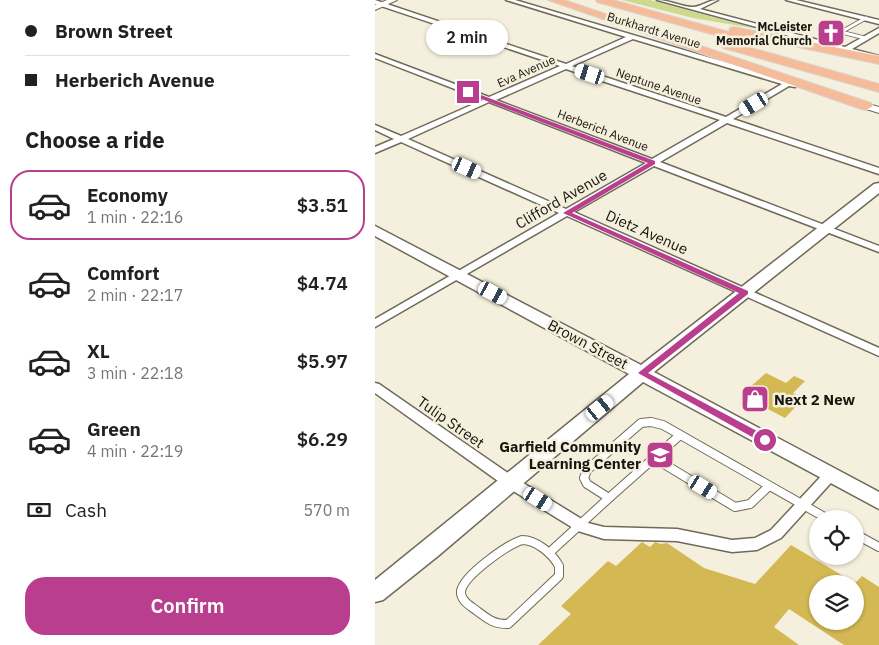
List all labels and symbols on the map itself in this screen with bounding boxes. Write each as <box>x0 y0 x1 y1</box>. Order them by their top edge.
street label: Burkhardt Avenue <box>605 9 703 51</box>
church icon: McLeister Memorial Church <box>816 18 846 48</box>
callout: 2 min <box>427 19 509 54</box>
place label: McLeister Memorial Church <box>716 19 812 48</box>
street label: Eva Avenue <box>495 51 558 90</box>
car <box>573 62 606 86</box>
street label: Neptune Avenue <box>614 64 704 108</box>
route end <box>457 81 479 103</box>
car <box>737 90 770 118</box>
street label: Herberich Avenue <box>555 106 651 154</box>
car <box>450 155 483 181</box>
street label: Clifford Avenue <box>512 165 610 233</box>
street label: Dietz Avenue <box>603 205 691 259</box>
car <box>476 279 509 307</box>
street label: Brown Street <box>545 315 631 373</box>
shop icon: Next 2 New <box>740 384 770 414</box>
place label: Next 2 New <box>774 390 855 409</box>
street label: Tulip Street <box>414 392 488 452</box>
car <box>583 393 616 423</box>
route start <box>754 429 776 451</box>
place label: Garfield Community Learning Center <box>499 437 641 473</box>
school or university icon: Garfield Community Learning Center <box>645 440 675 470</box>
car <box>686 473 719 501</box>
car <box>521 485 554 513</box>

